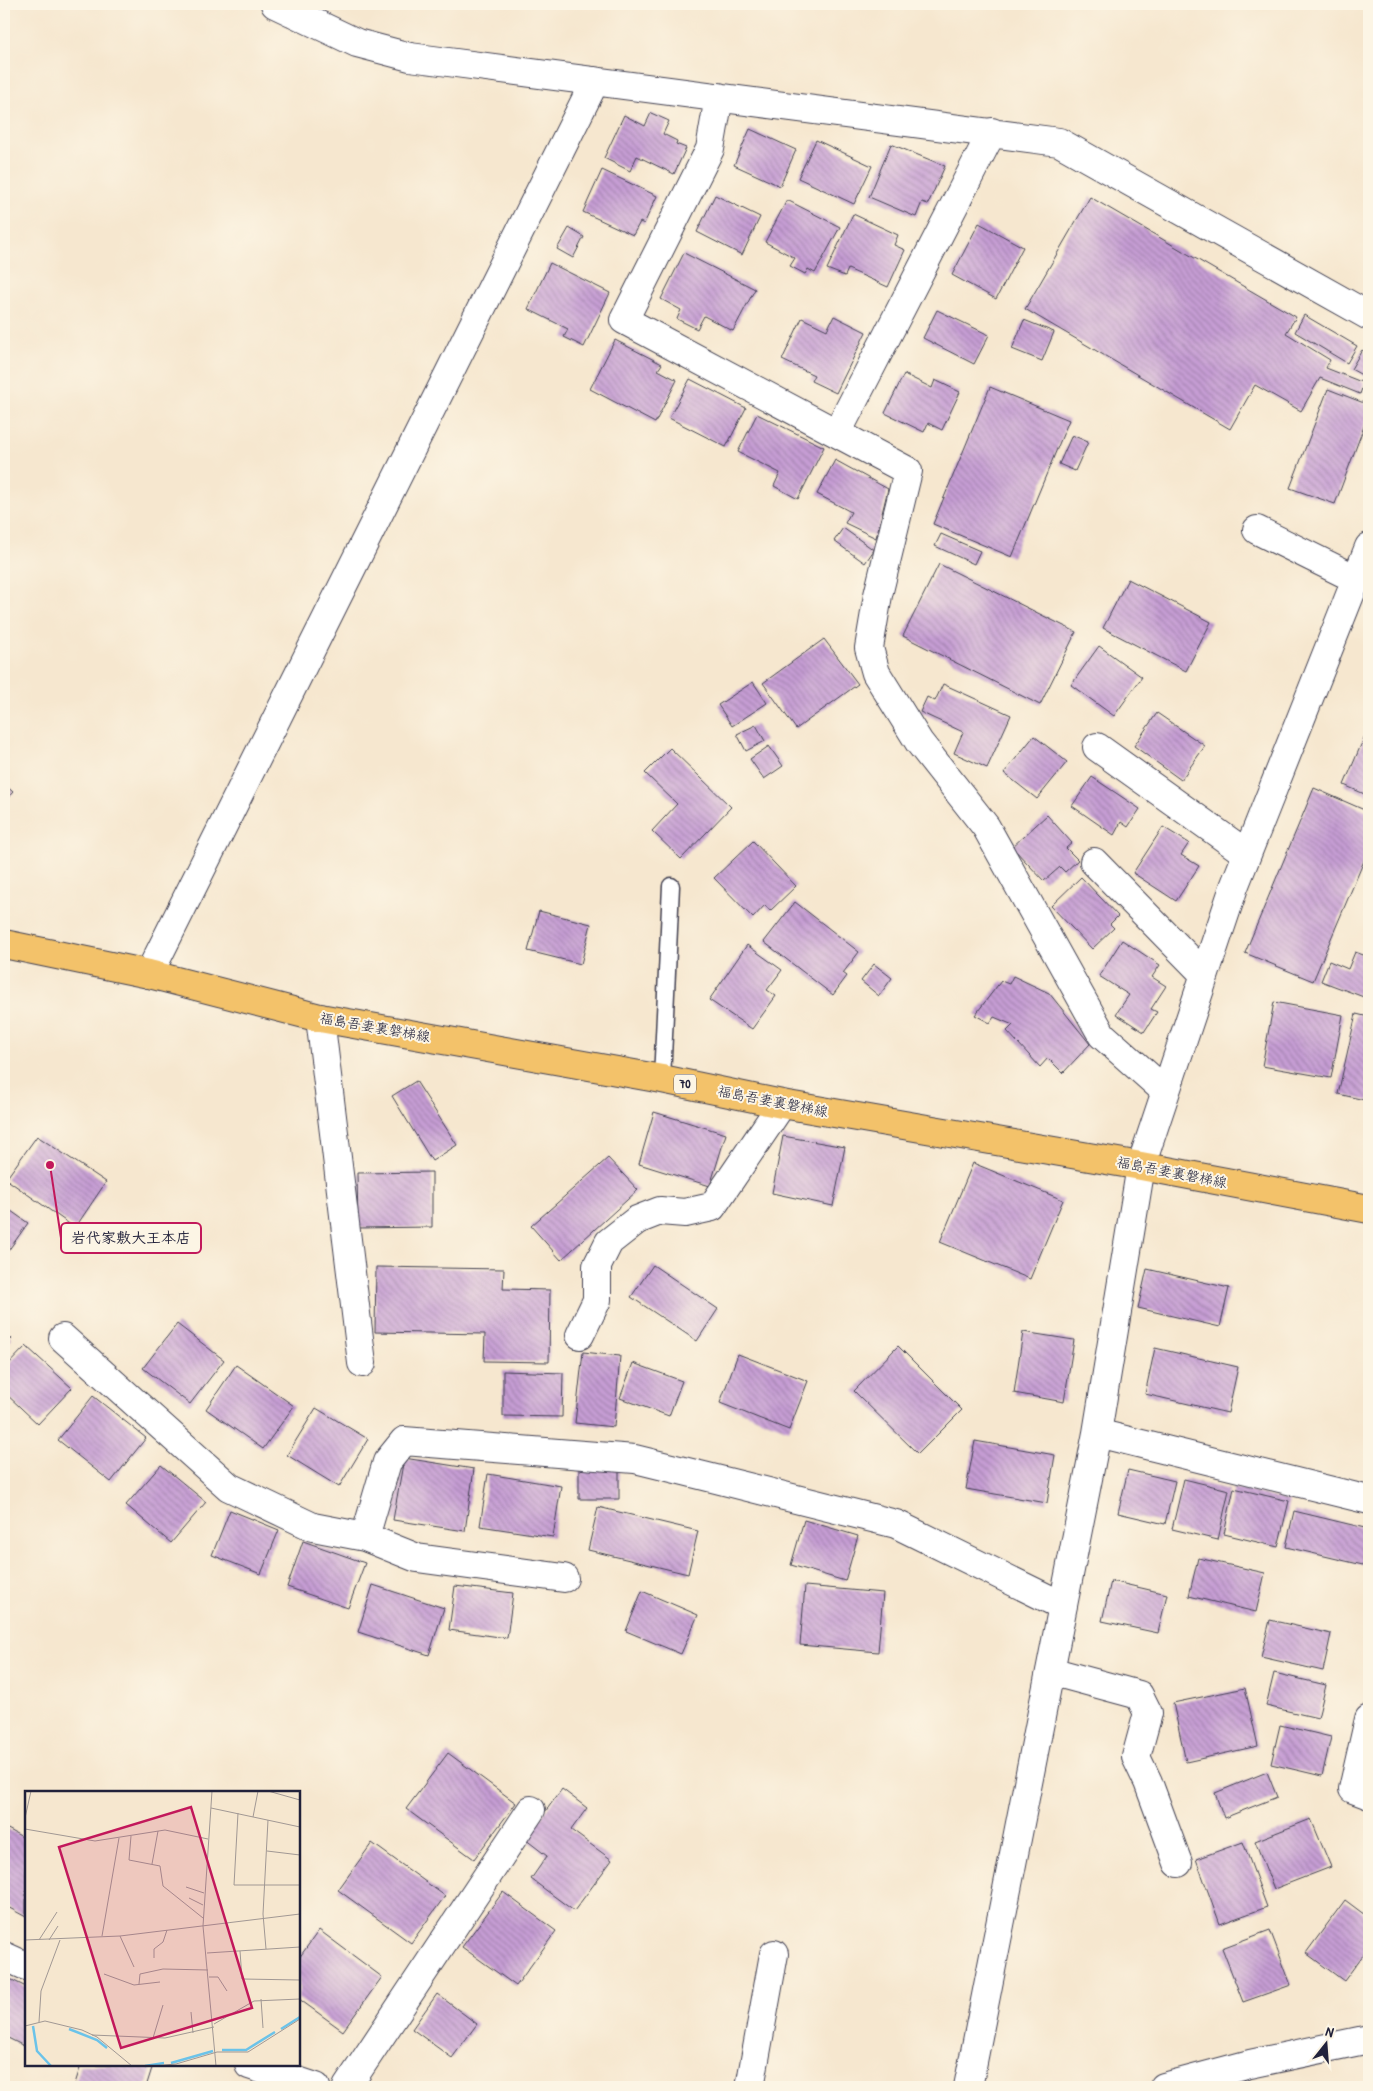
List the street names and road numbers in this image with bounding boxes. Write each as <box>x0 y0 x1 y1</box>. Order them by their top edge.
street label: 福島吾妻裏磐梯線 <box>318 1007 432 1046</box>
road number: 70 <box>674 1074 696 1094</box>
street label: 福島吾妻裏磐梯線 <box>716 1080 830 1121</box>
street label: 福島吾妻裏磐梯線 <box>1115 1151 1229 1192</box>

